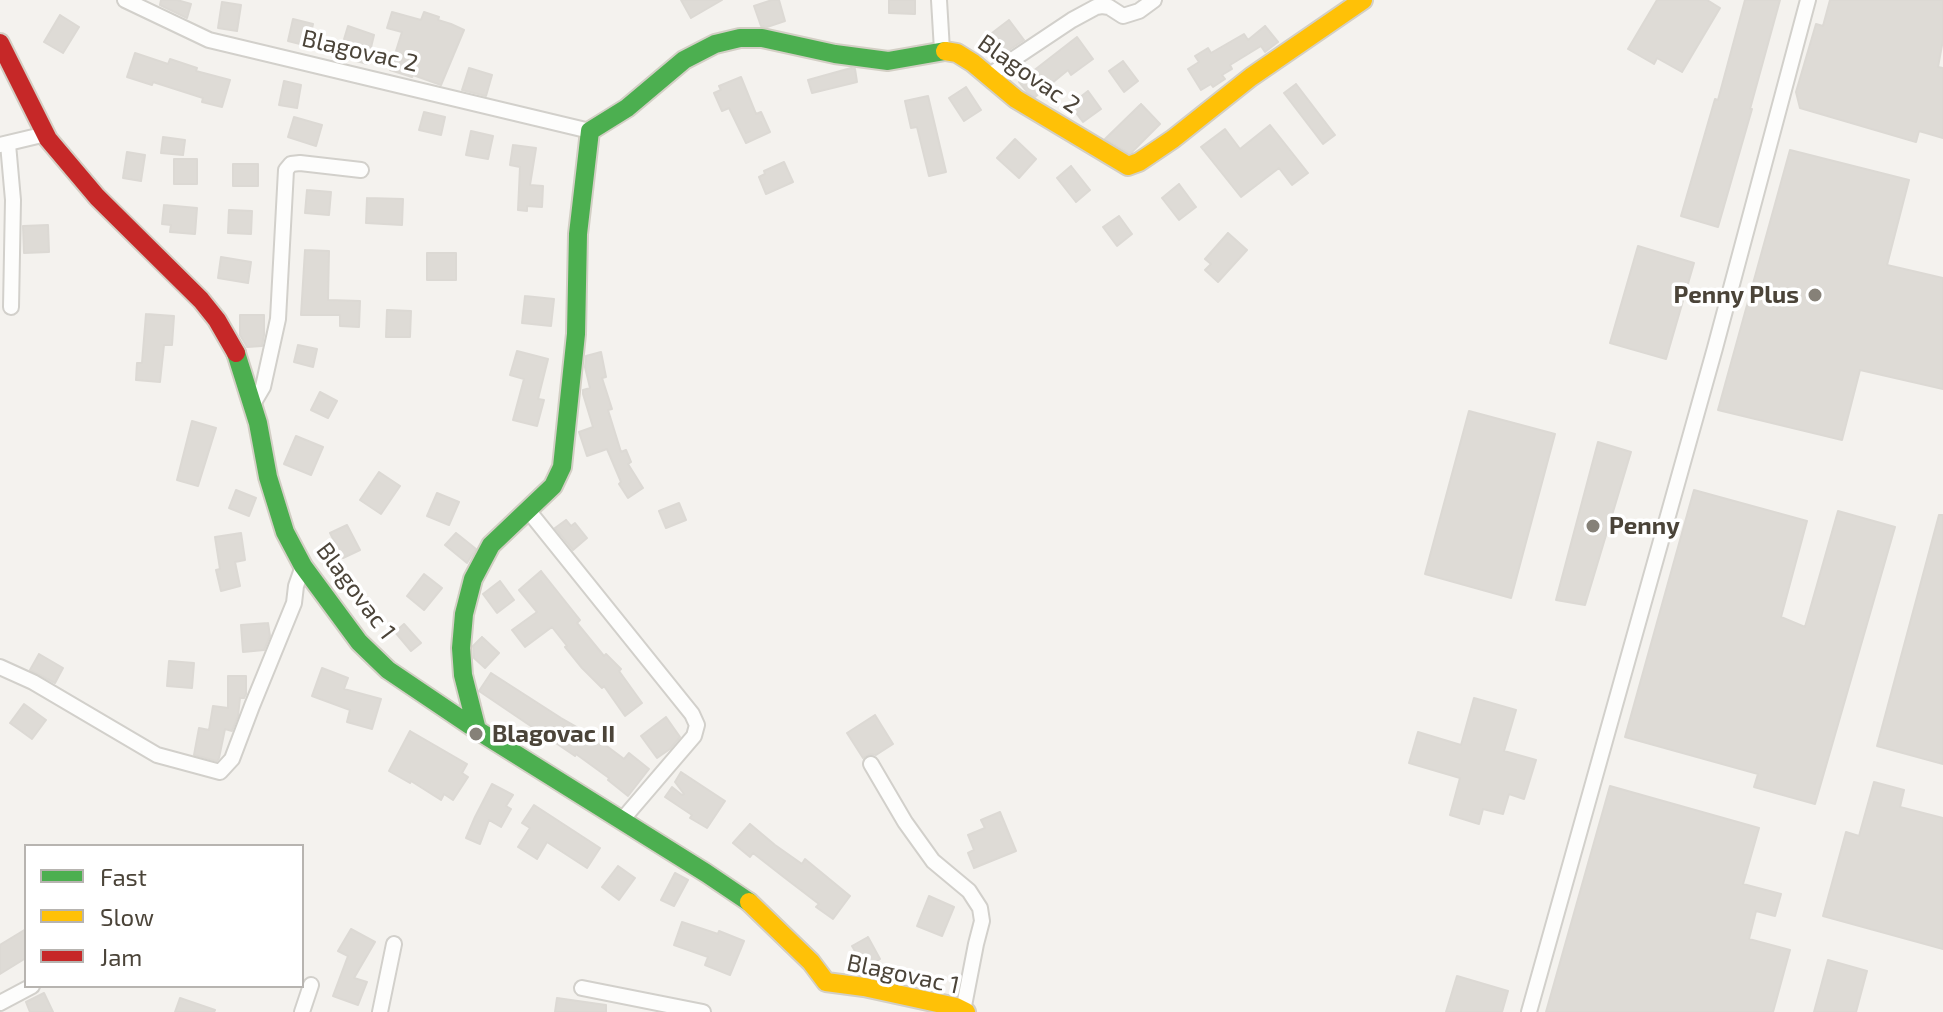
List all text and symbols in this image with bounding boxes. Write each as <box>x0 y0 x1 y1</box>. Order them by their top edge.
street label: Blagovac 2 <box>299 24 421 78</box>
street label: Blagovac 2 <box>972 28 1086 120</box>
place label: Penny Plus <box>1673 281 1799 309</box>
marker: Penny Plus <box>1806 286 1824 304</box>
place label: Penny <box>1609 512 1680 540</box>
marker: Penny <box>1584 517 1602 535</box>
street label: Blagovac 1 <box>310 537 402 645</box>
place label: Blagovac II <box>492 720 615 748</box>
marker: Blagovac II <box>467 725 485 743</box>
legend <box>24 844 304 988</box>
text: Fast <box>100 862 147 891</box>
text: Slow <box>100 902 154 931</box>
text: Jam <box>100 942 142 971</box>
street label: Blagovac 1 <box>844 948 962 1000</box>

